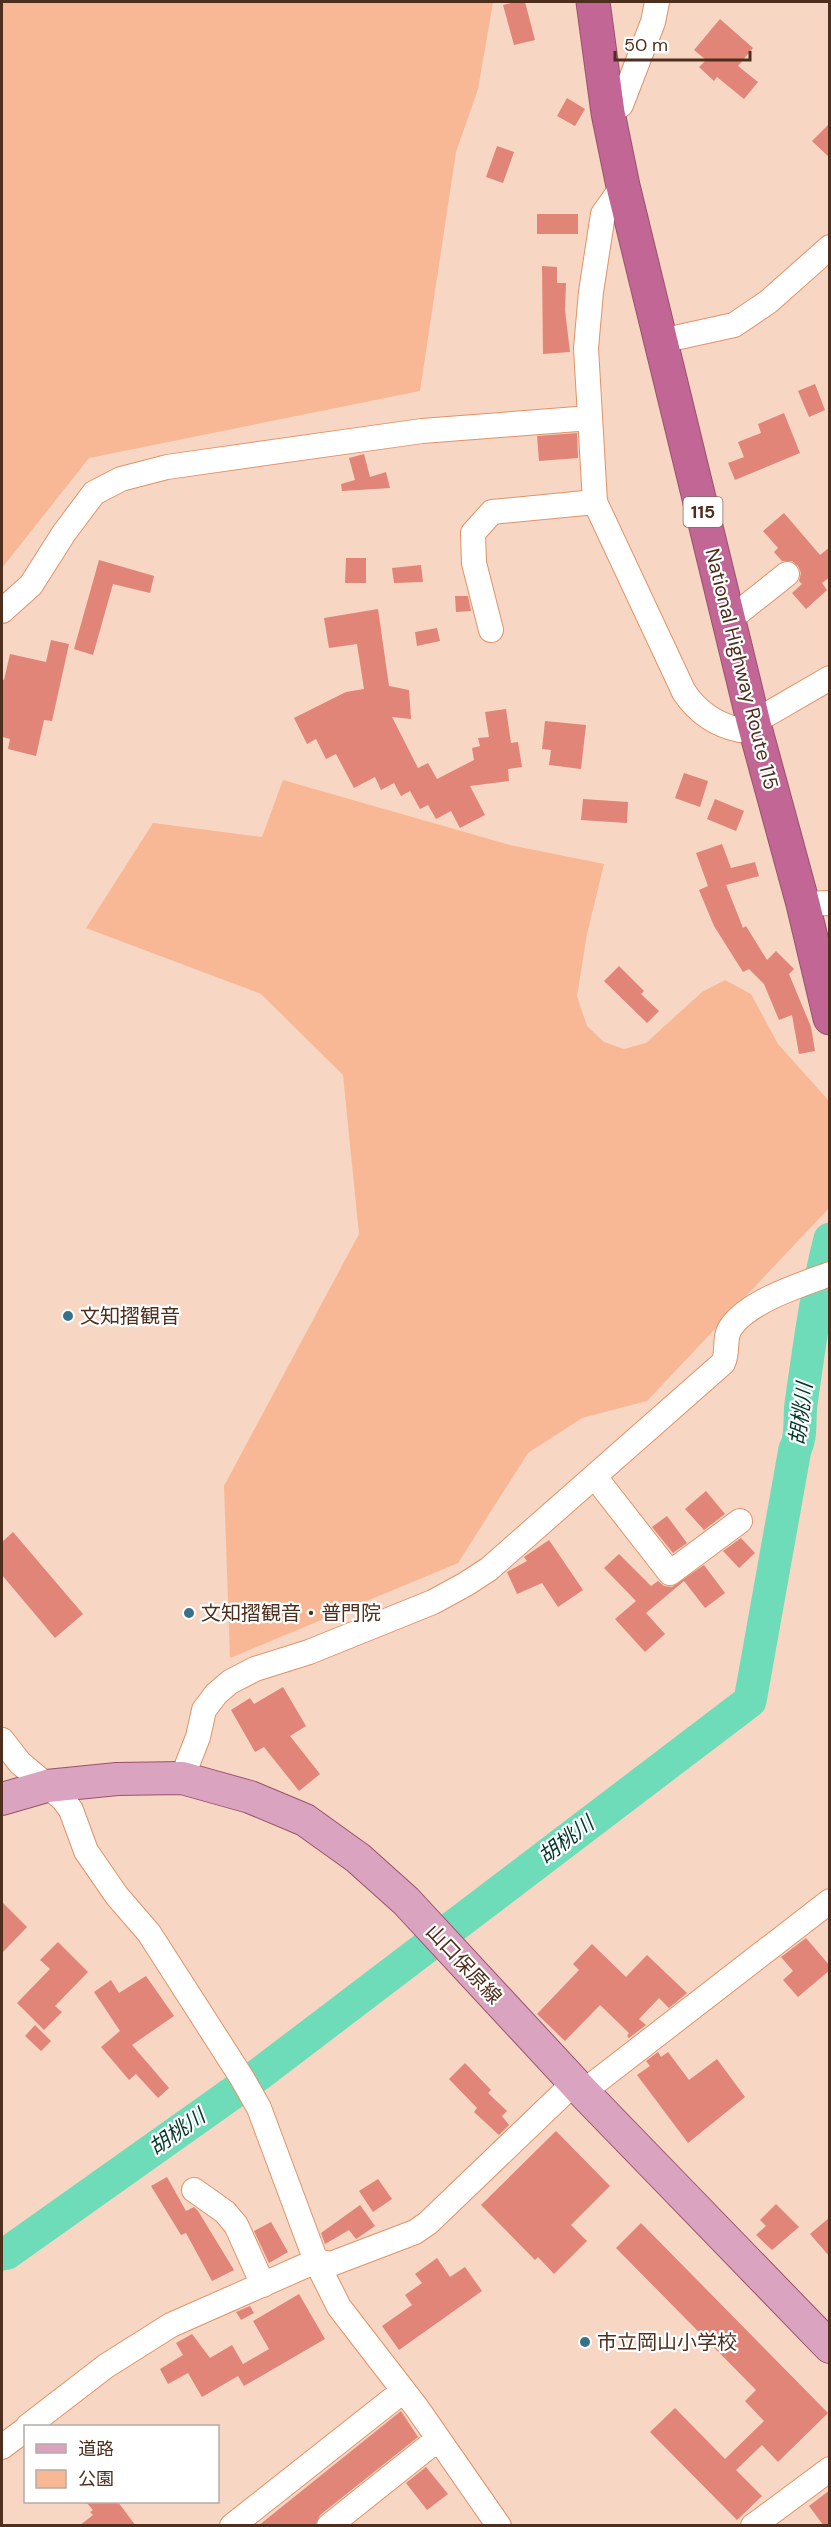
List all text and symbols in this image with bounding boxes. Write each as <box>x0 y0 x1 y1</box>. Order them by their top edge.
scale bar <box>615 24 750 62</box>
text: 50 m <box>624 33 668 57</box>
road number: 115 <box>684 497 722 527</box>
street label: National Highway Route 115 <box>699 546 785 792</box>
place label: 文知摺観音 <box>80 1303 180 1329</box>
marker: 文知摺観音 <box>61 1309 75 1323</box>
water label: 胡桃川 <box>783 1379 819 1447</box>
place label: 文知摺観音・普門院 <box>201 1600 381 1626</box>
marker: 文知摺観音・普門院 <box>182 1606 196 1620</box>
water label: 胡桃川 <box>532 1809 601 1870</box>
street label: 山口保原線 <box>420 1919 508 2009</box>
water label: 胡桃川 <box>143 2101 212 2162</box>
place label: 市立岡山小学校 <box>597 2329 737 2355</box>
marker: 市立岡山小学校 <box>578 2335 592 2349</box>
legend <box>24 2425 219 2503</box>
text: 道路 <box>78 2437 114 2461</box>
text: 公園 <box>78 2467 114 2491</box>

